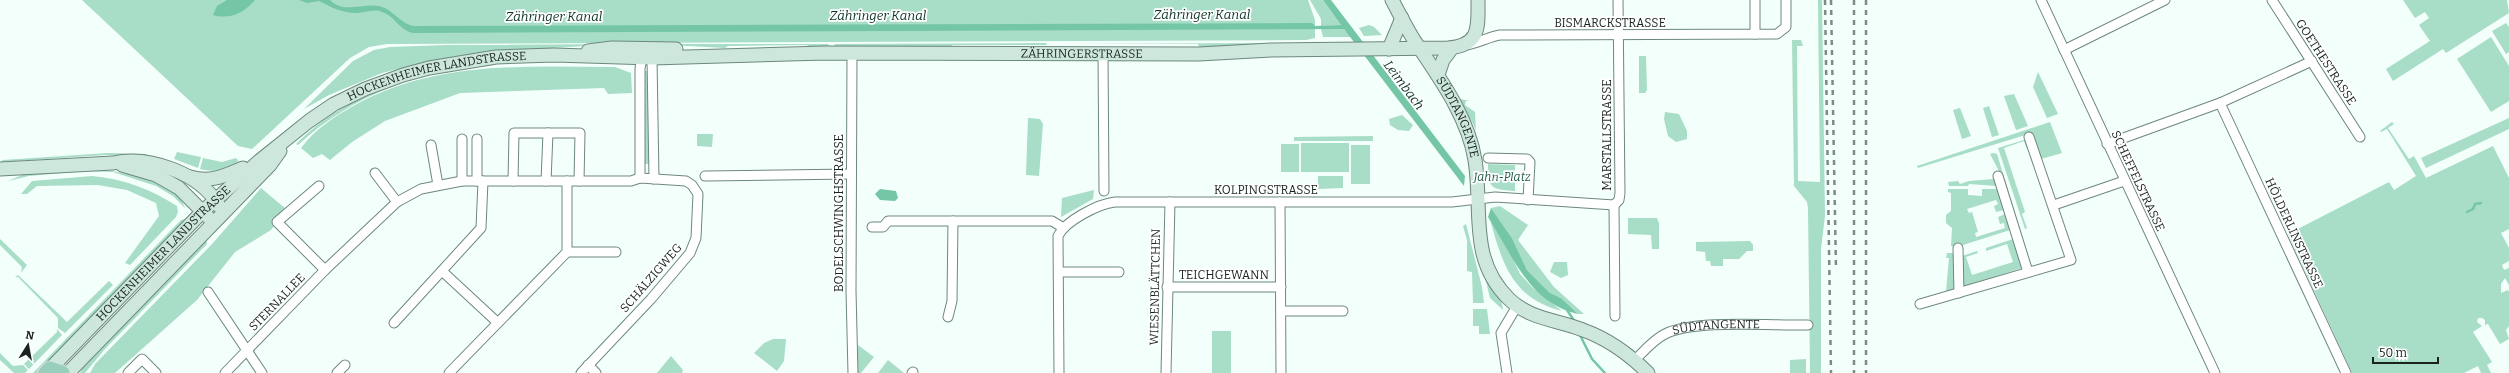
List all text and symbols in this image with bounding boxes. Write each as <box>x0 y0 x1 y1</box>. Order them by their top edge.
water label: Zähringer Kanal <box>1154 7 1251 22</box>
water label: Zähringer Kanal <box>830 8 927 23</box>
water label: Zähringer Kanal <box>506 9 603 24</box>
street label: BISMARCKSTRASSE <box>1554 16 1666 30</box>
street label: GOETHESTRASSE <box>2293 16 2359 108</box>
street label: ZÄHRINGERSTRASSE <box>1021 46 1143 61</box>
street label: HOCKENHEIMER LANDSTRASSE <box>345 49 527 104</box>
water label: Leimbach <box>1381 57 1427 113</box>
street label: SÜDTANGENTE <box>1433 74 1482 159</box>
street label: MARSTALLSTRASSE <box>1600 79 1614 191</box>
street label: SCHEFFELSTRASSE <box>2108 128 2168 234</box>
street label: BODELSCHWINGHSTRASSE <box>832 134 846 292</box>
park label: Jahn-Platz <box>1472 170 1531 184</box>
street label: HÖLDERLINSTRASSE <box>2262 175 2327 291</box>
street label: HOCKENHEIMER LANDSTRASSE <box>93 183 233 324</box>
street label: KOLPINGSTRASSE <box>1214 183 1318 197</box>
street label: WIESENBLÄTTCHEN <box>1146 228 1163 346</box>
street label: SCHÄLZIGWEG <box>617 240 685 315</box>
street label: TEICHGEWANN <box>1179 268 1270 282</box>
street label: STERNALLEE <box>246 270 308 334</box>
street label: SÜDTANGENTE <box>1671 317 1760 338</box>
north arrow <box>8 325 48 365</box>
text: N <box>24 328 36 343</box>
scale bar <box>2373 339 2438 365</box>
text: 50 m <box>2379 346 2408 360</box>

